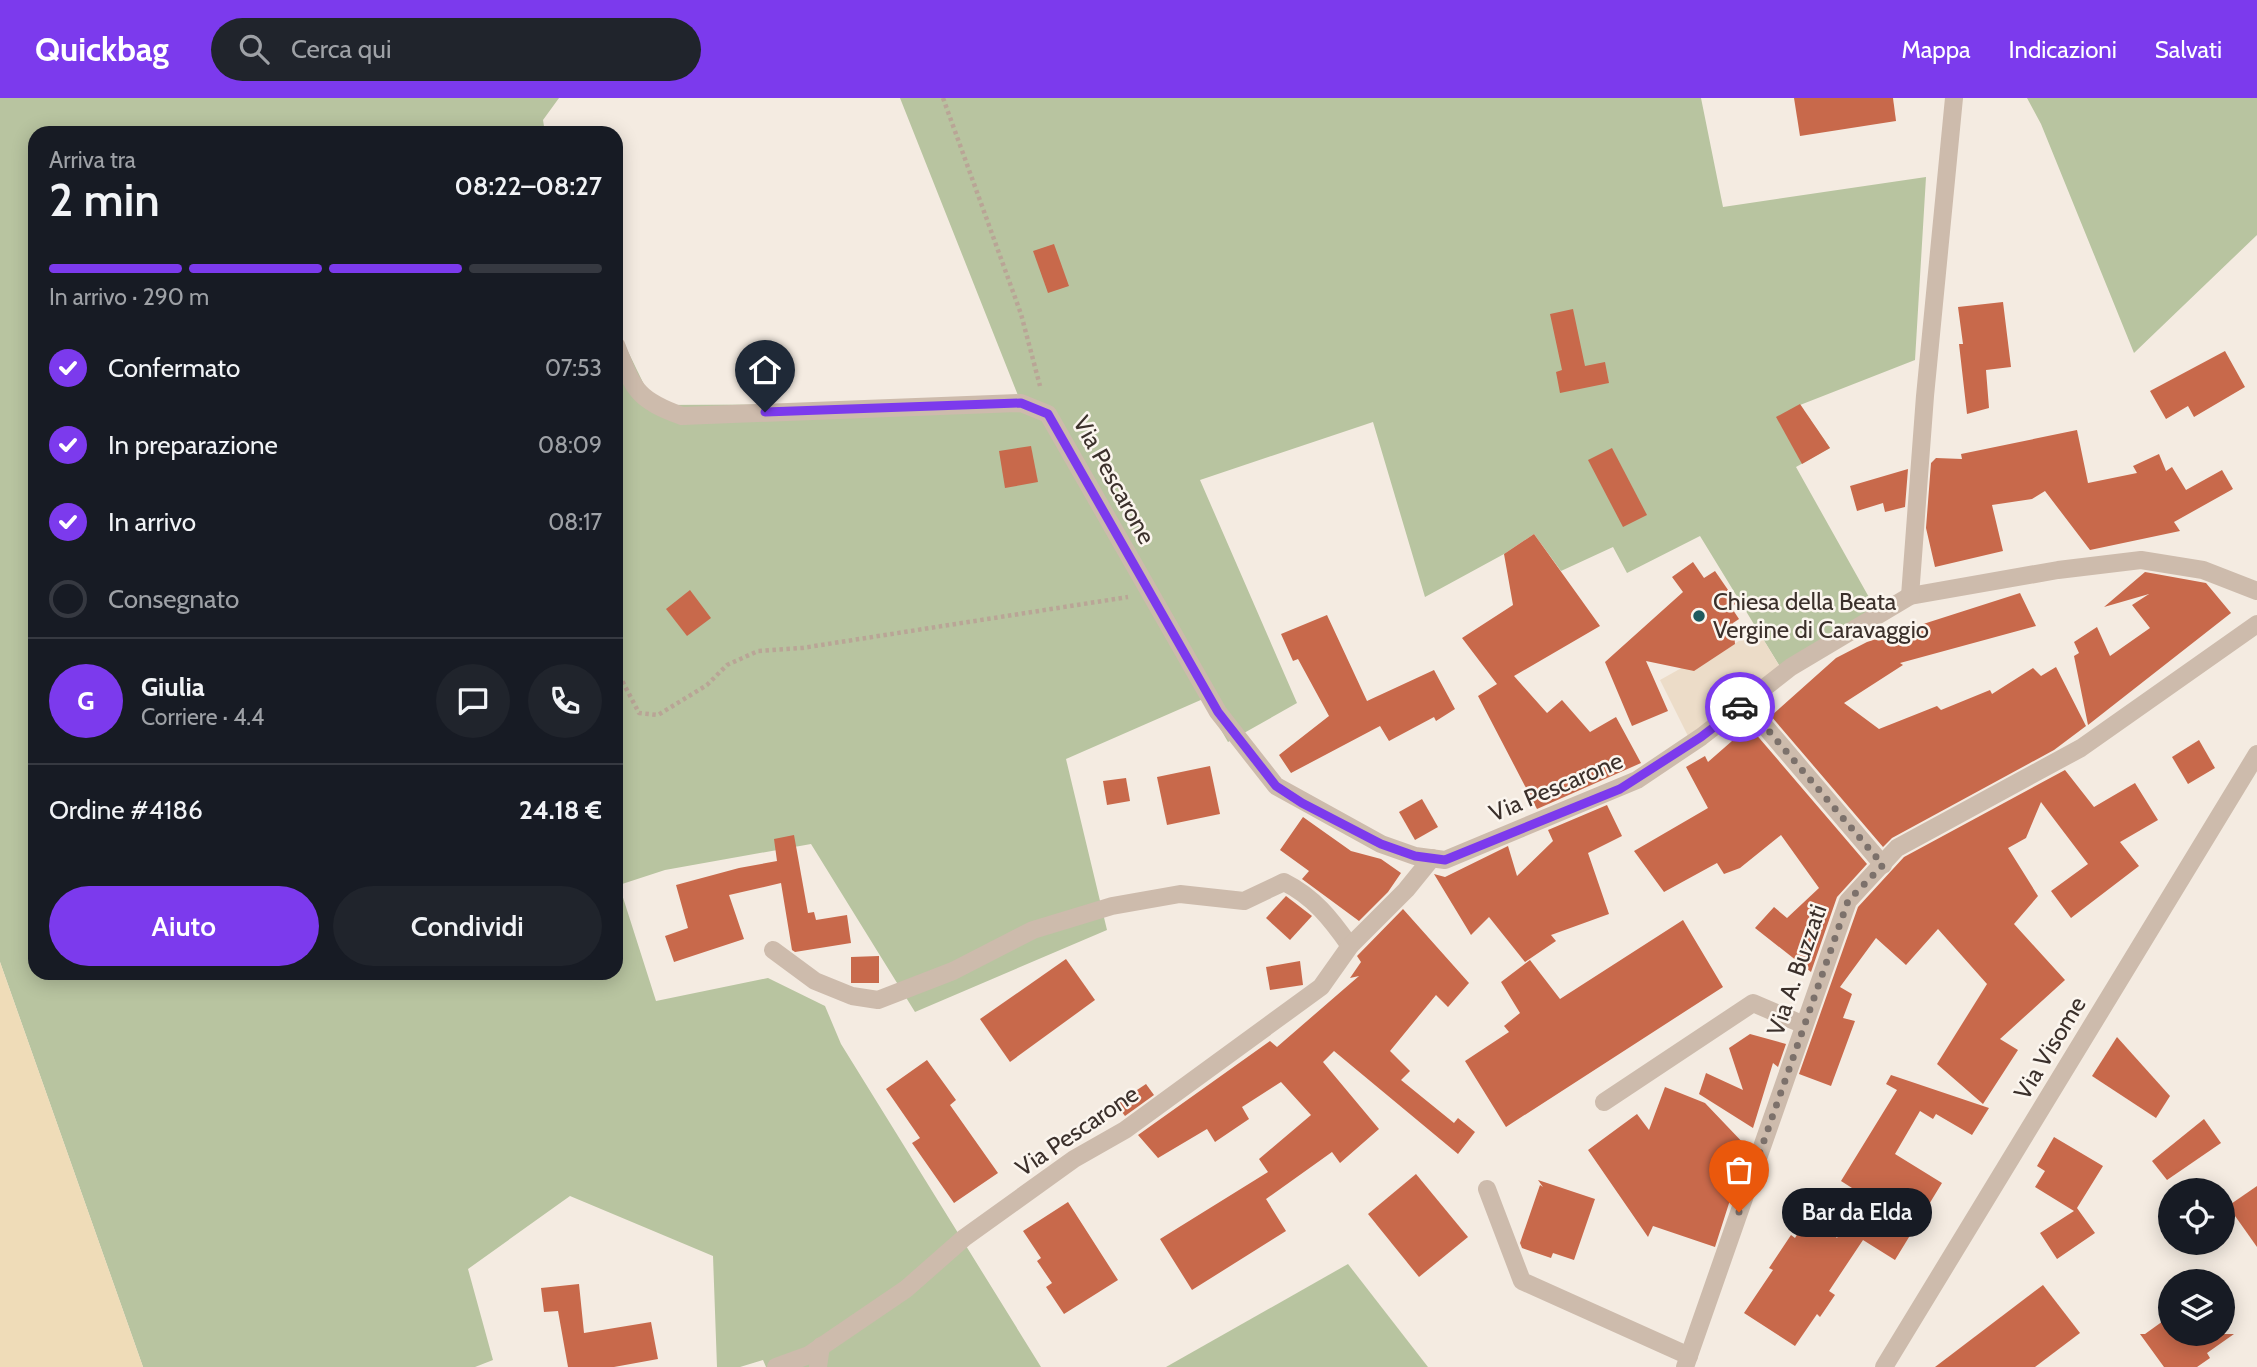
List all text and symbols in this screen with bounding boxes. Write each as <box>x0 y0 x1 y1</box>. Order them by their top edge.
search box <box>211 18 701 81</box>
text: Quickbag <box>35 29 169 69</box>
icon: search <box>235 30 273 68</box>
text: Cerca qui <box>291 33 392 65</box>
text: Mappa <box>1901 35 1971 64</box>
text: Indicazioni <box>2009 35 2117 64</box>
text: Salvati <box>2155 35 2222 64</box>
text: Arriva tra <box>49 146 136 174</box>
text: 08:22–08:27 <box>454 170 602 202</box>
text: 2 min <box>49 172 160 228</box>
text: In arrivo · 290 m <box>49 283 209 311</box>
pin <box>735 340 795 412</box>
icon: check <box>49 349 87 387</box>
icon: home <box>746 351 784 389</box>
text: Confermato <box>108 352 240 384</box>
text: 07:53 <box>545 354 602 382</box>
street label: Via Pescarone <box>1067 411 1162 549</box>
icon: check <box>49 426 87 464</box>
text: In preparazione <box>108 429 278 461</box>
text: 08:09 <box>538 431 602 459</box>
icon: check <box>49 503 87 541</box>
text: In arrivo <box>108 506 196 538</box>
text: 08:17 <box>548 508 602 536</box>
text: Consegnato <box>108 583 239 615</box>
place label: Chiesa della Beata Vergine di Caravaggio <box>1713 587 1929 644</box>
marker: Chiesa della Beata Vergine di Caravaggio <box>1691 608 1707 624</box>
button: chat <box>436 664 510 738</box>
button: phone <box>528 664 602 738</box>
text: Giulia <box>141 671 205 703</box>
courier <box>1705 672 1775 742</box>
text: G <box>77 685 95 717</box>
icon: car <box>1721 688 1759 726</box>
text: Corriere · 4.4 <box>141 703 264 731</box>
street label: Via Pescarone <box>1485 745 1627 828</box>
text: Ordine #4186 <box>49 794 203 826</box>
text: 24.18 € <box>519 794 602 826</box>
button: Aiuto <box>49 886 319 966</box>
button: Condividi <box>333 886 602 966</box>
street label: Via A. Buzzati <box>1761 900 1832 1039</box>
street label: Via Visome <box>2008 991 2092 1104</box>
street label: Via Pescarone <box>1010 1079 1144 1182</box>
pin <box>1709 1140 1769 1212</box>
icon: bag <box>1720 1151 1758 1189</box>
map controls <box>2158 1178 2235 1346</box>
button: locate <box>2158 1178 2235 1255</box>
callout: Bar da Elda <box>1781 1188 1932 1236</box>
text: Bar da Elda <box>1802 1198 1912 1226</box>
button: layers <box>2158 1269 2235 1346</box>

